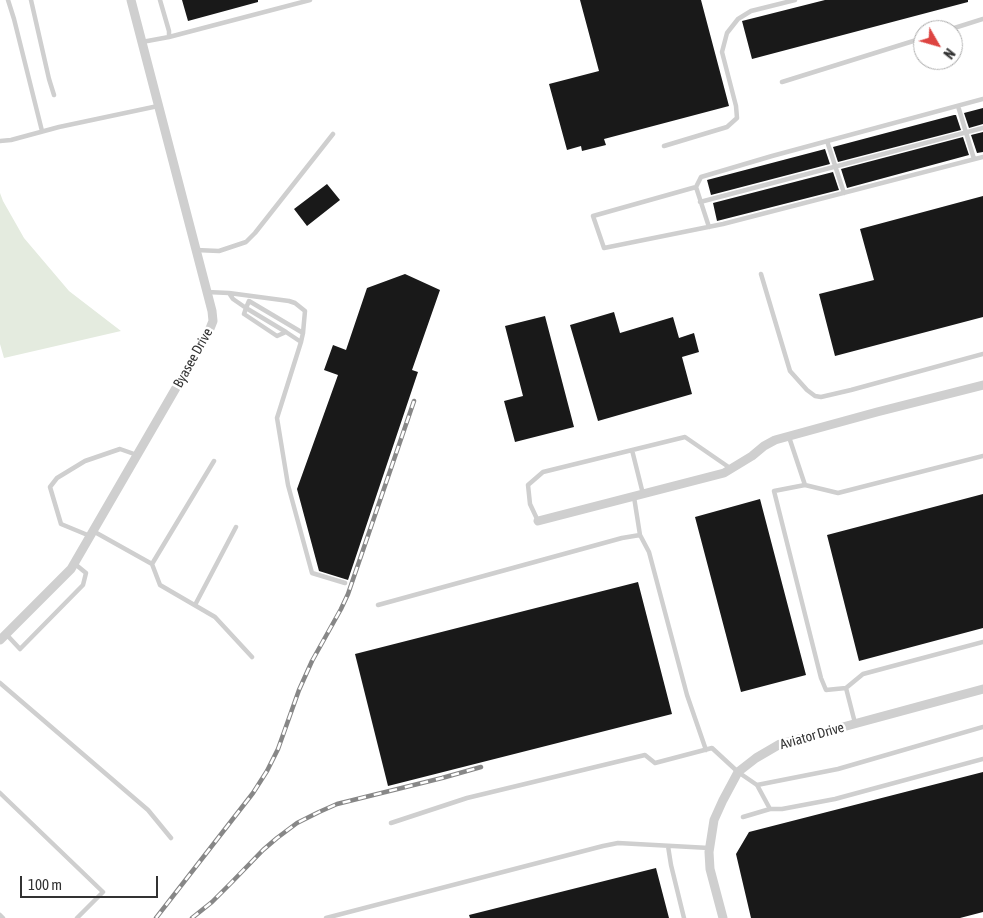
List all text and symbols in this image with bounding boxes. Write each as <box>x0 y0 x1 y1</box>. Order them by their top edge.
north arrow <box>913 20 963 70</box>
text: N <box>940 45 958 62</box>
street label: Byasee Drive <box>170 325 216 391</box>
street label: Aviator Drive <box>778 719 846 753</box>
scale bar <box>22 866 160 898</box>
text: 100 m <box>28 876 62 893</box>

